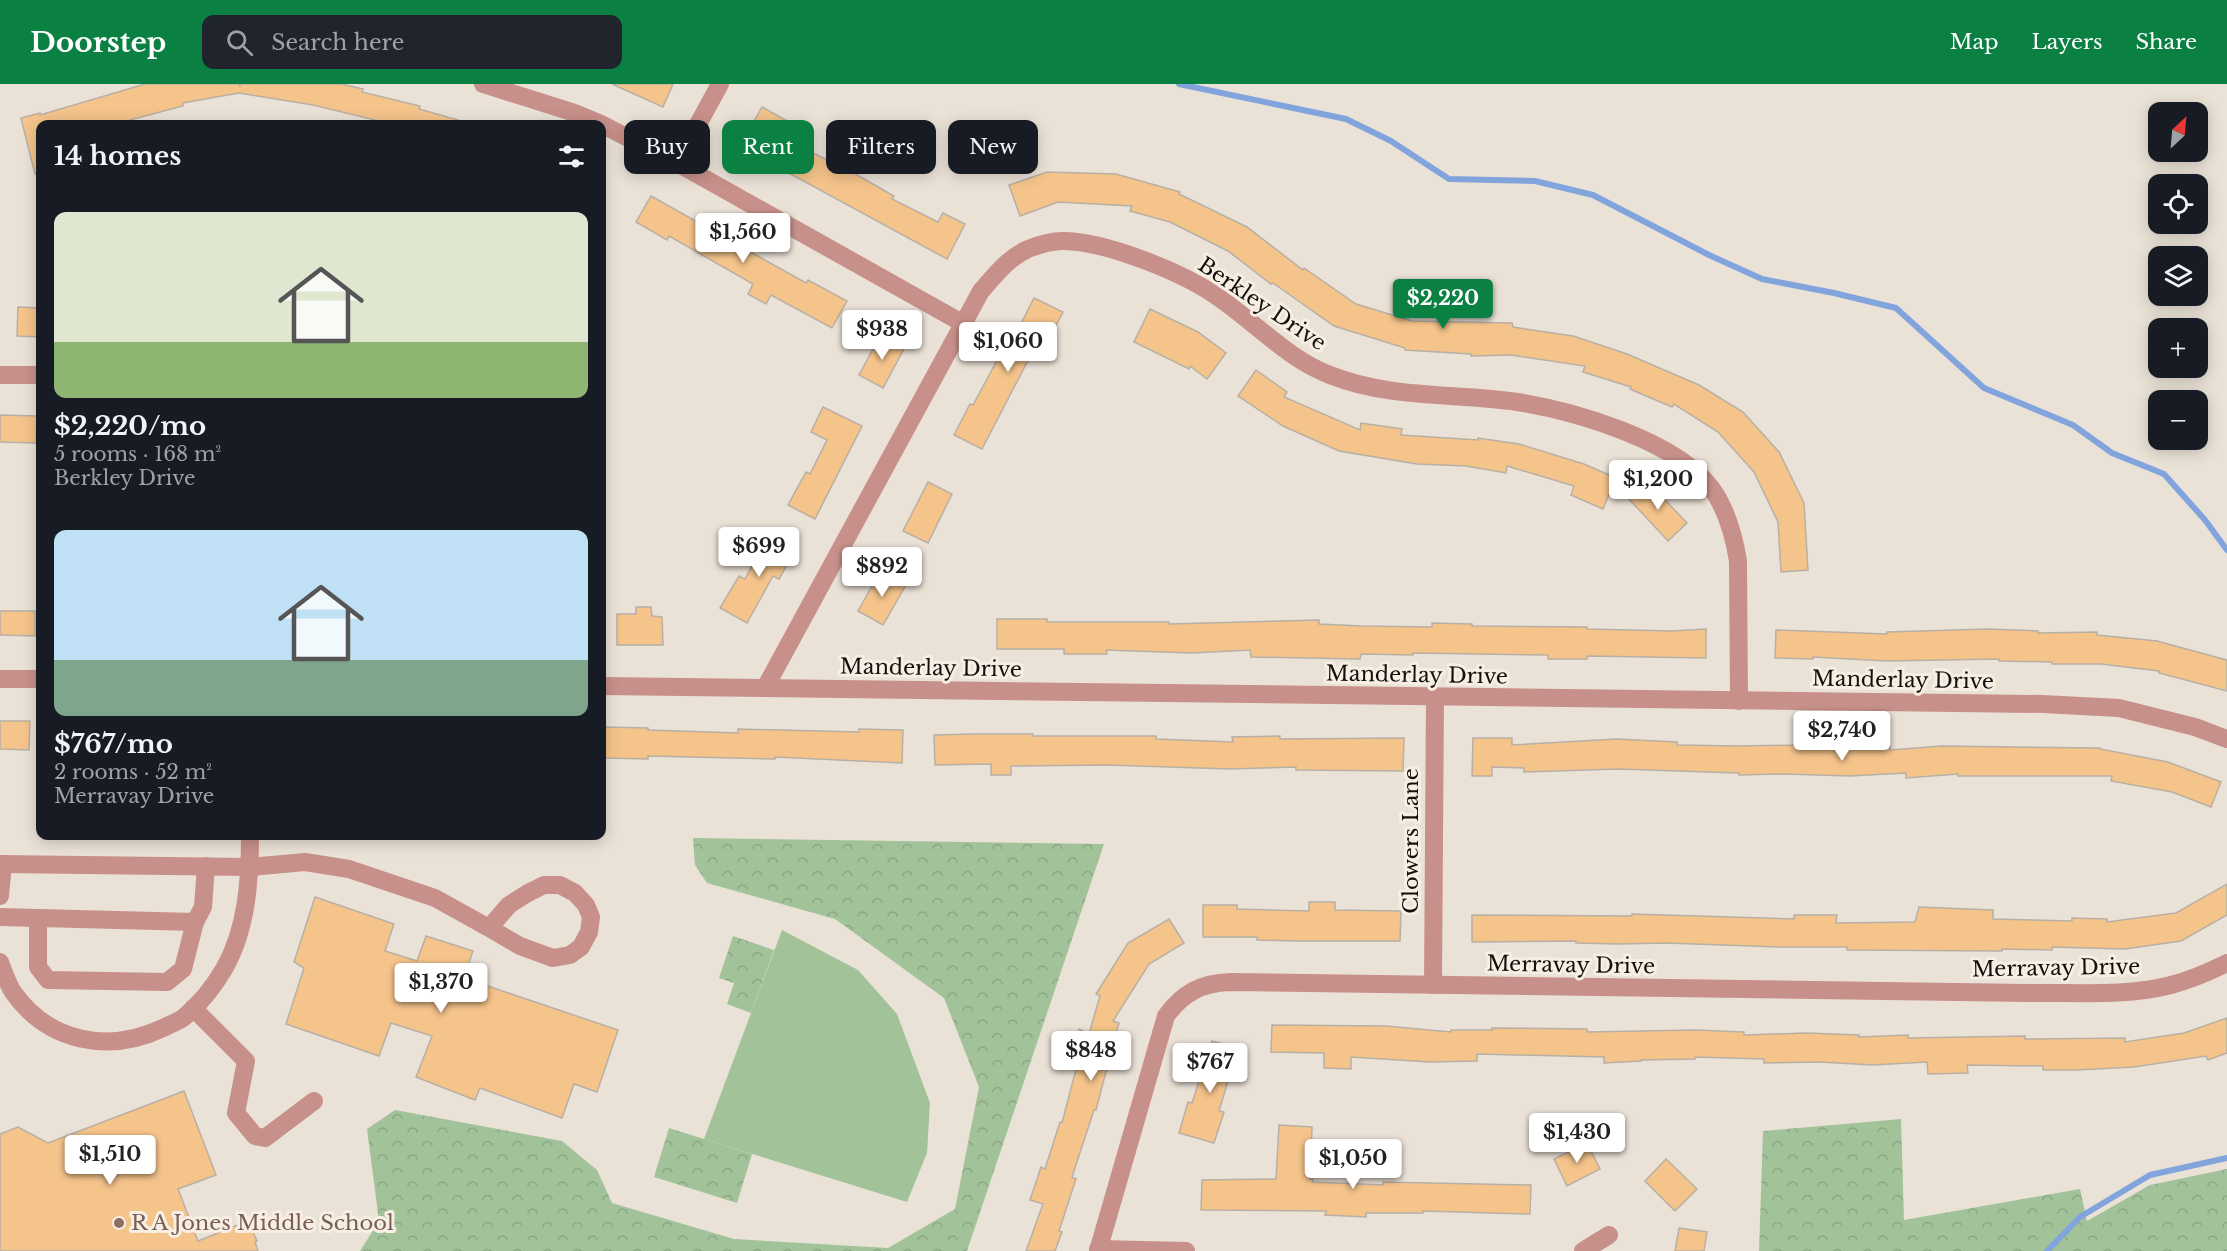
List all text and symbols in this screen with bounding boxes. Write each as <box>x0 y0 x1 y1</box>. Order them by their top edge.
search box <box>202 15 622 69</box>
text: Doorstep <box>30 25 166 60</box>
icon: search <box>223 26 256 59</box>
text: Search here <box>271 29 404 56</box>
text: Map <box>1950 29 1999 55</box>
text: Layers <box>2032 29 2103 55</box>
text: Share <box>2136 29 2197 55</box>
north arrow <box>2148 102 2208 162</box>
map controls <box>2148 102 2208 450</box>
chip: Buy <box>624 120 710 174</box>
chip: Rent <box>722 120 814 174</box>
chip: Filters <box>826 120 936 174</box>
chip: New <box>948 120 1038 174</box>
text: 14 homes <box>54 140 181 172</box>
icon: filters <box>555 140 588 173</box>
button: locate <box>2148 174 2208 234</box>
pin: $1,560 <box>694 213 792 264</box>
text: $1,560 <box>709 220 777 244</box>
button: layers <box>2148 246 2208 306</box>
icon: home <box>267 251 375 359</box>
street label: Berkley Drive <box>1193 252 1331 356</box>
pin: $2,220 <box>1394 279 1492 330</box>
text: $2,220 <box>1407 286 1479 310</box>
pin: $938 <box>846 310 918 361</box>
text: $938 <box>856 317 908 341</box>
button: + <box>2148 318 2208 378</box>
pin: $1,060 <box>959 322 1057 373</box>
text: $1,060 <box>973 329 1043 353</box>
button: − <box>2148 390 2208 450</box>
text: $2,220/mo <box>54 410 206 442</box>
text: 5 rooms · 168 m² <box>54 442 221 466</box>
pin: $1,200 <box>1609 460 1707 511</box>
text: Berkley Drive <box>54 466 195 490</box>
text: $1,200 <box>1623 467 1693 491</box>
pin: $699 <box>723 527 795 578</box>
text: $699 <box>732 534 786 558</box>
pin: $892 <box>846 547 918 598</box>
text: $892 <box>856 554 908 578</box>
icon: home <box>267 569 375 677</box>
street label: Manderlay Drive <box>840 653 1022 683</box>
street label: Manderlay Drive <box>1326 660 1508 690</box>
street label: Manderlay Drive <box>1812 665 1994 695</box>
pin: $2,740 <box>1793 711 1891 762</box>
text: $2,740 <box>1807 718 1877 742</box>
text: $767/mo <box>54 728 173 760</box>
text: 2 rooms · 52 m² <box>54 760 212 784</box>
street label: Clowers Lane <box>1398 768 1424 914</box>
text: Merravay Drive <box>54 784 214 808</box>
street label: Merravay Drive <box>1487 951 1655 979</box>
street label: Merravay Drive <box>1972 954 2140 982</box>
pin: $1,370 <box>392 963 490 1014</box>
text: $1,370 <box>409 970 474 994</box>
pin: $848 <box>1055 1031 1127 1082</box>
text: $848 <box>1065 1038 1117 1062</box>
pin: $767 <box>1174 1043 1246 1094</box>
text: $767 <box>1187 1050 1234 1074</box>
pin: $1,430 <box>1528 1113 1626 1164</box>
text: $1,430 <box>1543 1120 1611 1144</box>
pin: $1,510 <box>61 1135 159 1186</box>
pin: $1,050 <box>1304 1139 1402 1190</box>
text: $1,510 <box>79 1142 141 1166</box>
text: $1,050 <box>1319 1146 1387 1170</box>
place label: R A Jones Middle School <box>131 1210 394 1236</box>
marker: R A Jones Middle School <box>112 1216 126 1230</box>

